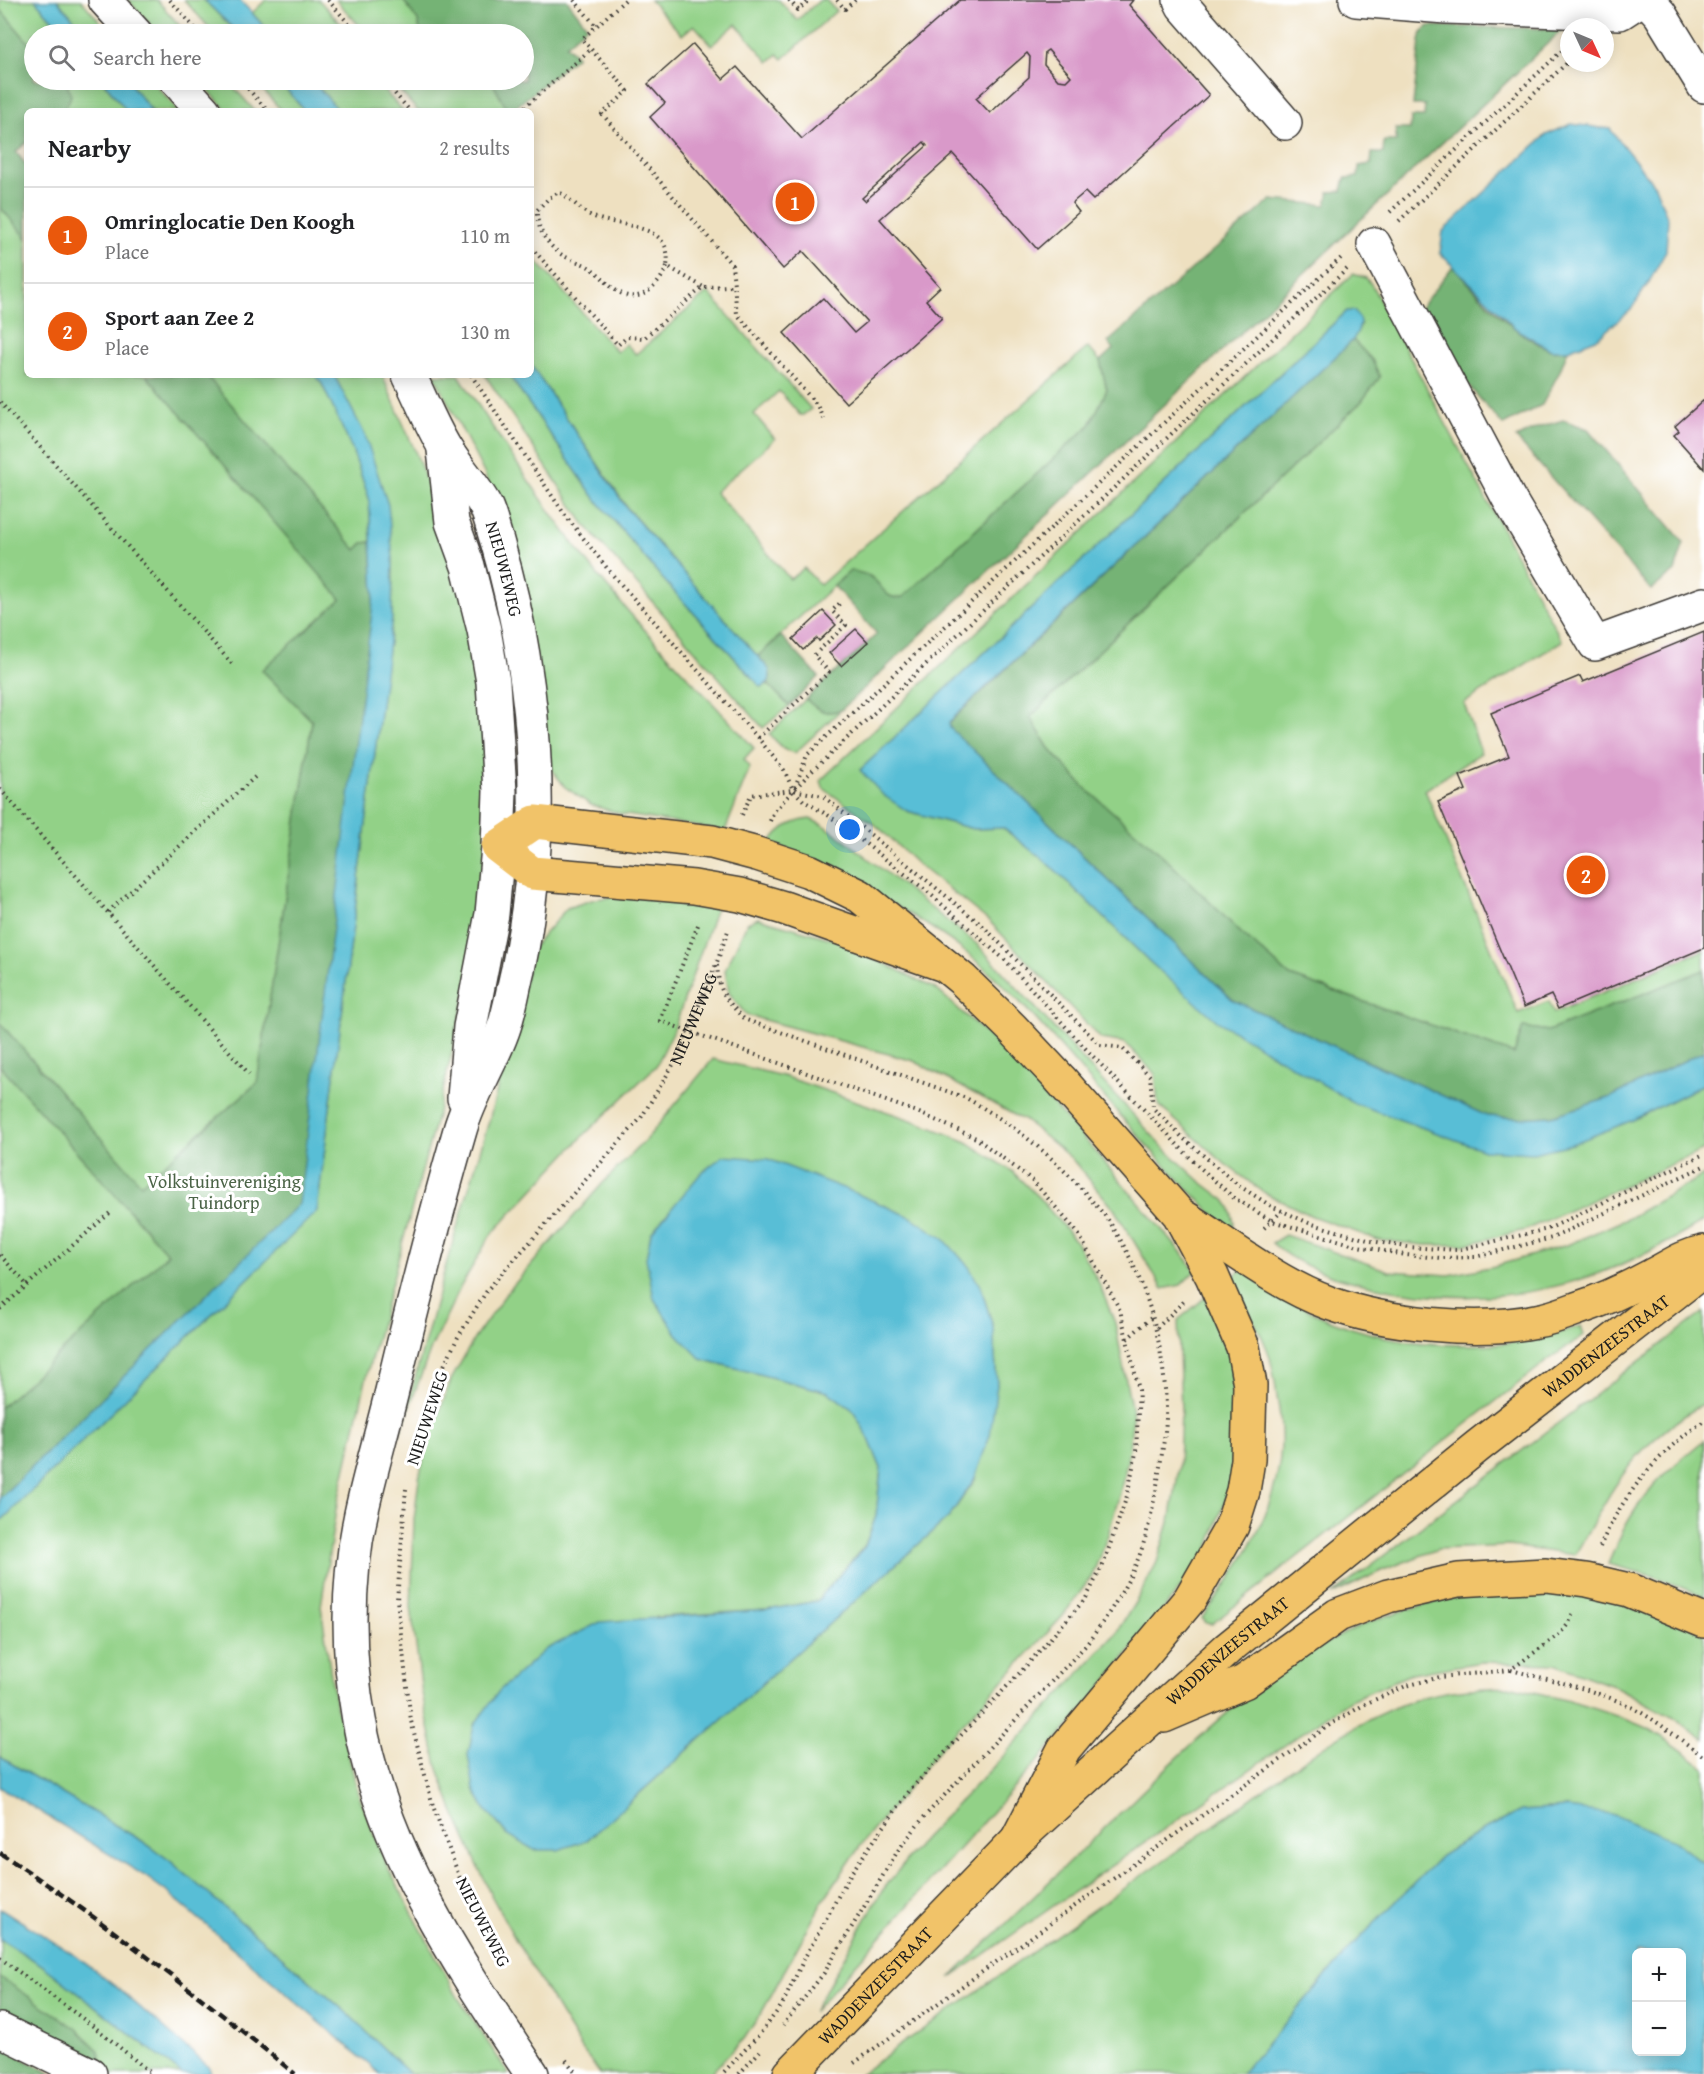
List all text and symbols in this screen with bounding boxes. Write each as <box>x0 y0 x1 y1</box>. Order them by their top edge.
north arrow <box>1560 18 1614 72</box>
search box <box>24 24 534 90</box>
icon: search <box>45 41 78 74</box>
text: Search here <box>93 41 202 73</box>
text: Nearby <box>48 128 131 167</box>
text: 2 results <box>439 133 510 162</box>
pin: 1 <box>776 180 814 224</box>
text: Omringlocatie Den Koogh <box>105 205 355 237</box>
text: 1 <box>62 221 73 250</box>
text: 110 m <box>460 221 510 250</box>
text: Place <box>105 237 149 266</box>
text: Sport aan Zee 2 <box>105 301 254 333</box>
text: 2 <box>62 317 73 346</box>
text: 130 m <box>460 317 510 346</box>
text: Place <box>105 333 149 362</box>
street label: NIEUWEWEG <box>479 518 530 620</box>
your location <box>835 815 864 844</box>
pin: 2 <box>1566 852 1606 898</box>
street label: NIEUWEWEG <box>661 968 724 1069</box>
park label: Volkstuinvereniging Tuindorp <box>147 1168 301 1216</box>
street label: WADDENZEESTRAAT <box>1536 1287 1675 1404</box>
street label: NIEUWEWEG <box>399 1367 455 1468</box>
street label: WADDENZEESTRAAT <box>1159 1590 1295 1712</box>
street label: NIEUWEWEG <box>449 1872 518 1972</box>
street label: WADDENZEESTRAAT <box>811 1920 939 2051</box>
map controls <box>1632 1948 1686 2056</box>
button: + <box>1632 1948 1686 2002</box>
button: − <box>1632 2002 1686 2056</box>

